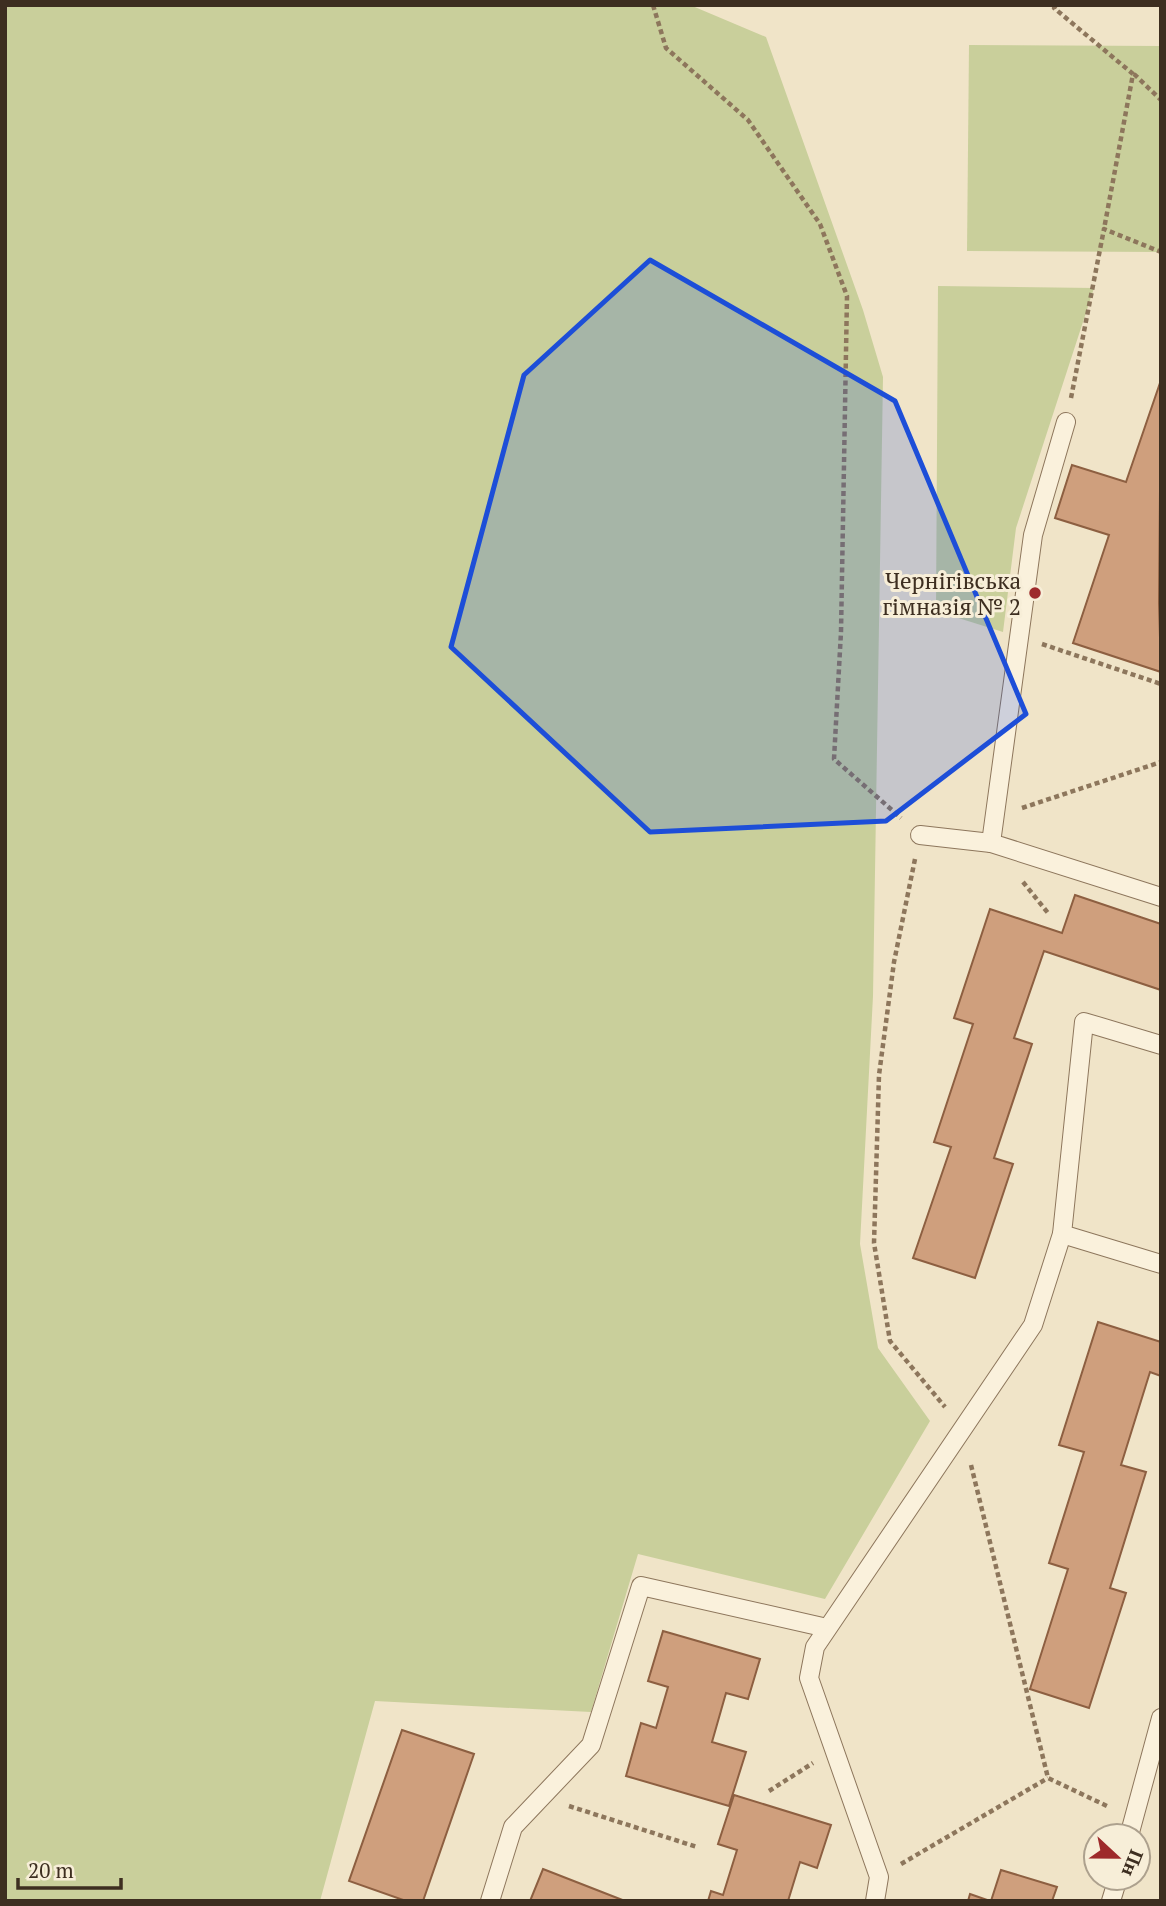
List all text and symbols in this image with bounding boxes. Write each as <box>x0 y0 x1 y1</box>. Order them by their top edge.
place label: Чернігівська гімназія № 2 <box>882 565 1021 622</box>
marker: Чернігівська гімназія № 2 <box>1027 585 1043 601</box>
north arrow <box>1082 1822 1152 1892</box>
scale bar <box>18 1846 121 1890</box>
text: Пн <box>1116 1846 1150 1881</box>
text: 20 m <box>28 1856 74 1884</box>

